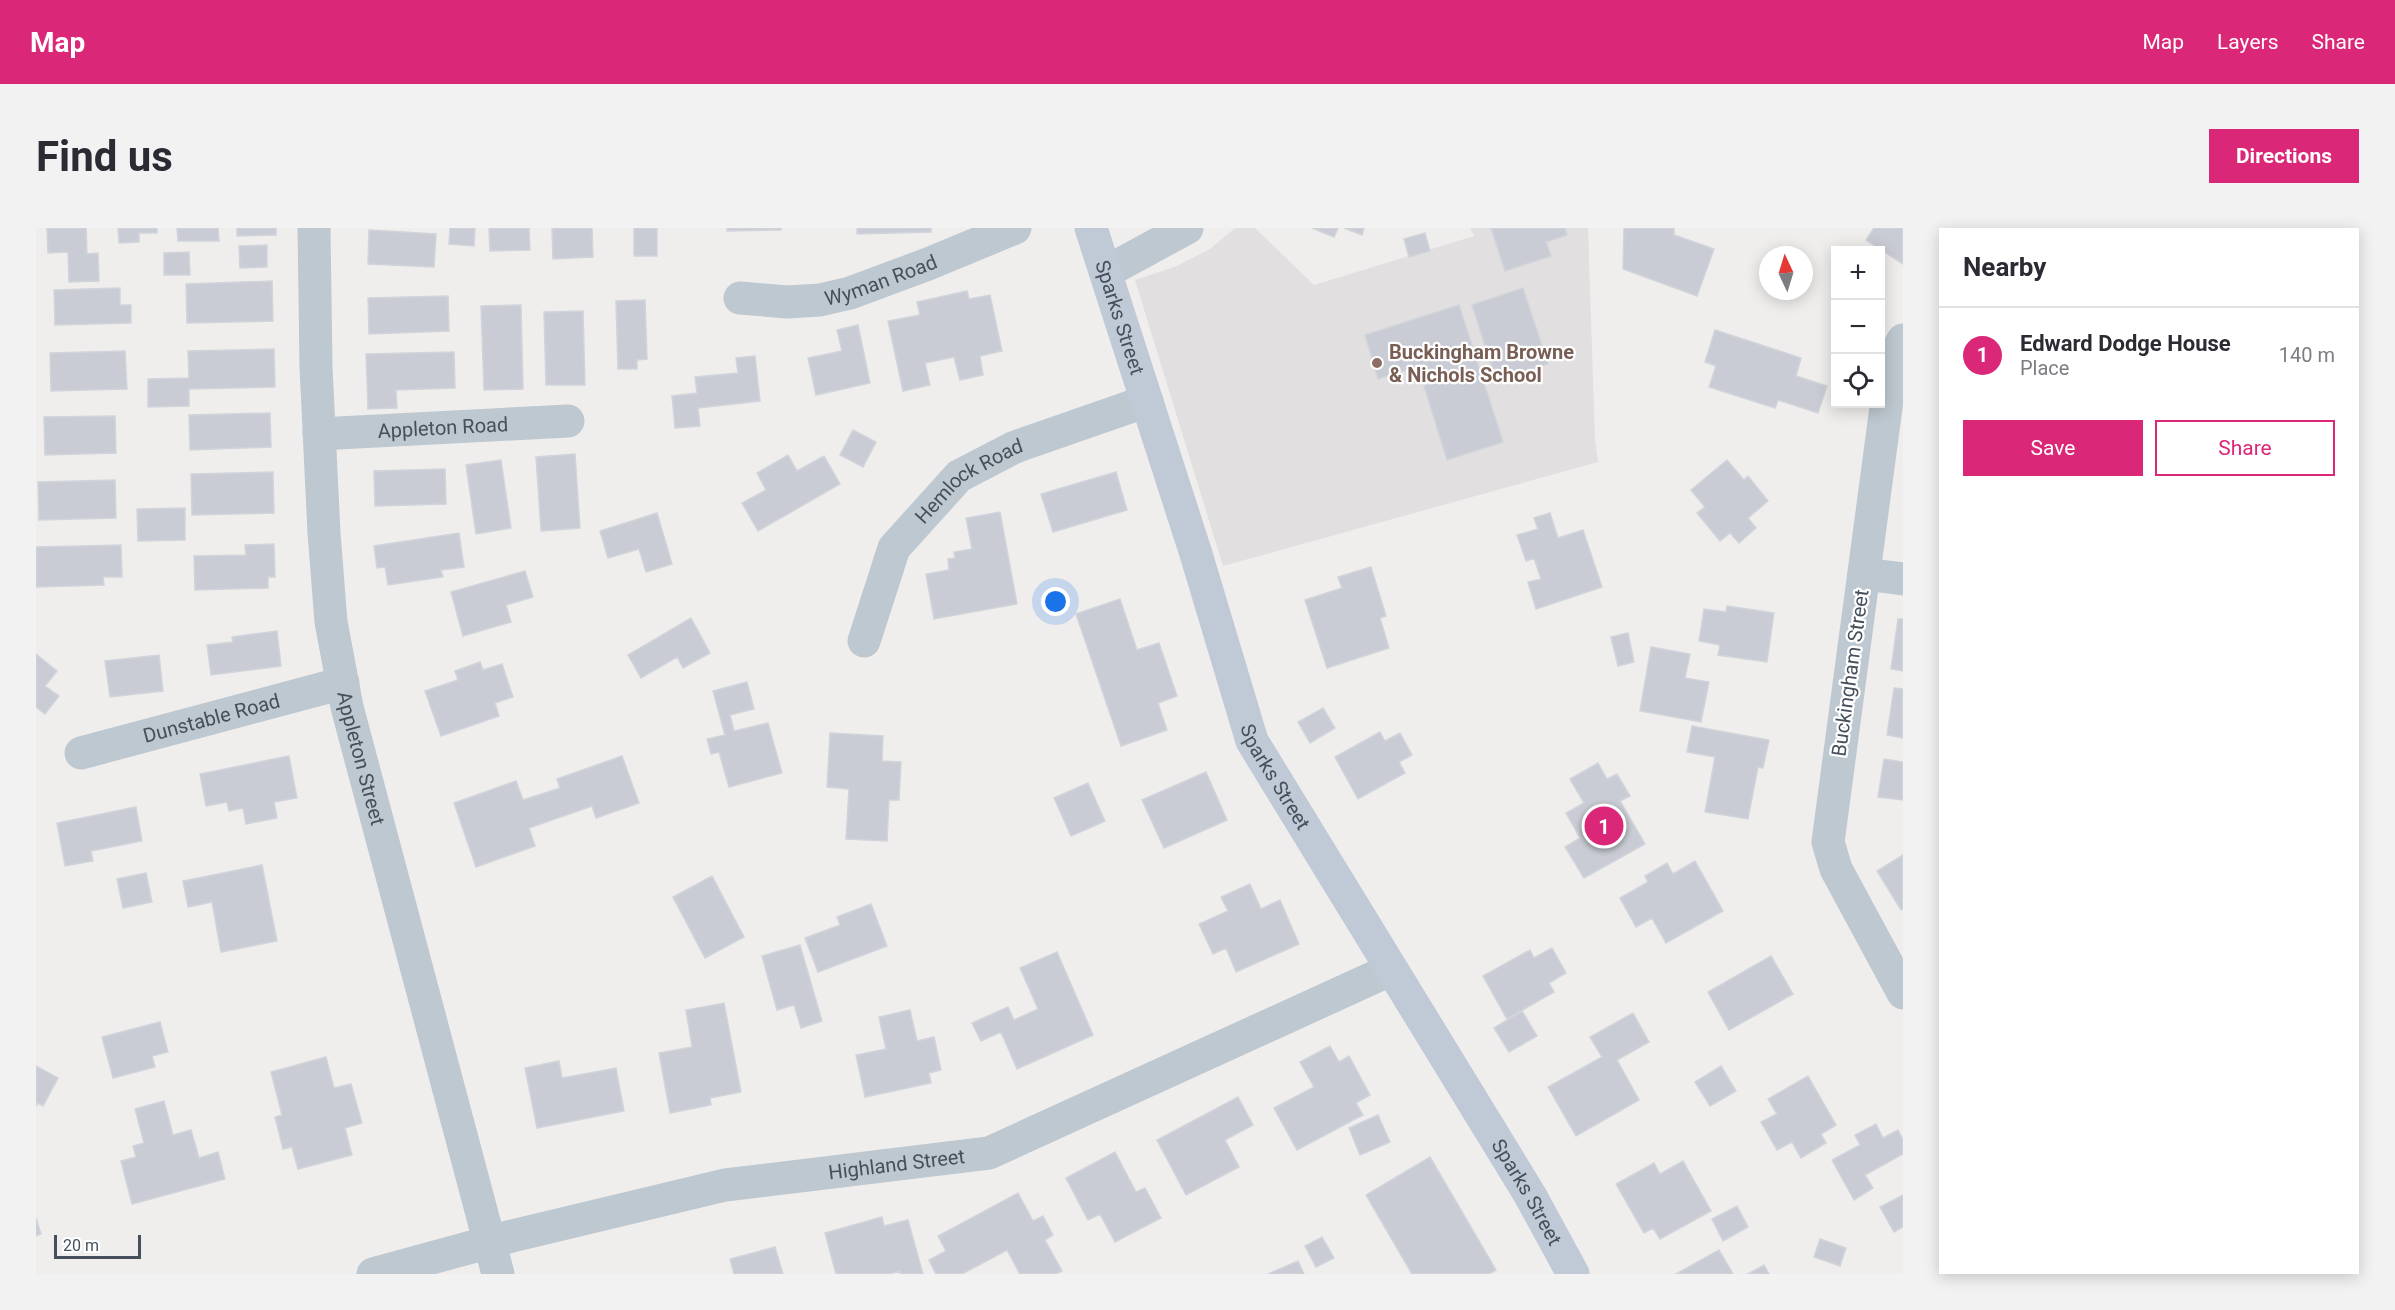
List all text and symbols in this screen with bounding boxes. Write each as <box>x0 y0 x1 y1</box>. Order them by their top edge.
text: Map <box>30 26 85 59</box>
text: Map <box>2142 30 2184 54</box>
text: Layers <box>2217 30 2278 54</box>
text: Share <box>2311 30 2365 54</box>
button: Directions <box>2209 129 2359 183</box>
text: Find us <box>36 132 173 181</box>
north arrow <box>1759 246 1813 300</box>
map controls <box>1831 246 1885 408</box>
button: + <box>1831 246 1885 300</box>
street label: Wyman Road <box>822 250 940 311</box>
text: Nearby <box>1963 252 2046 282</box>
street label: Sparks Street <box>1090 257 1149 378</box>
button: − <box>1831 300 1885 354</box>
text: Edward Dodge House <box>2020 331 2231 356</box>
place label: Buckingham Browne & Nichols School <box>1389 340 1574 387</box>
text: 1 <box>1977 343 1988 367</box>
text: 140 m <box>2279 343 2335 367</box>
button: locate <box>1831 354 1885 408</box>
marker: Buckingham Browne & Nichols School <box>1370 356 1384 370</box>
text: Place <box>2020 356 2069 380</box>
street label: Appleton Road <box>377 412 509 443</box>
button: Save <box>1963 420 2143 476</box>
button: Share <box>2155 420 2335 476</box>
street label: Hemlock Road <box>910 433 1026 528</box>
your location <box>1041 587 1070 616</box>
street label: Buckingham Street <box>1826 588 1874 758</box>
street label: Dunstable Road <box>140 688 282 748</box>
street label: Appleton Street <box>332 689 390 828</box>
street label: Sparks Street <box>1236 721 1315 834</box>
pin: 1 <box>1584 804 1624 848</box>
street label: Sparks Street <box>1487 1135 1567 1249</box>
street label: Highland Street <box>827 1144 966 1184</box>
scale bar <box>54 1232 141 1260</box>
text: 20 m <box>63 1236 99 1255</box>

